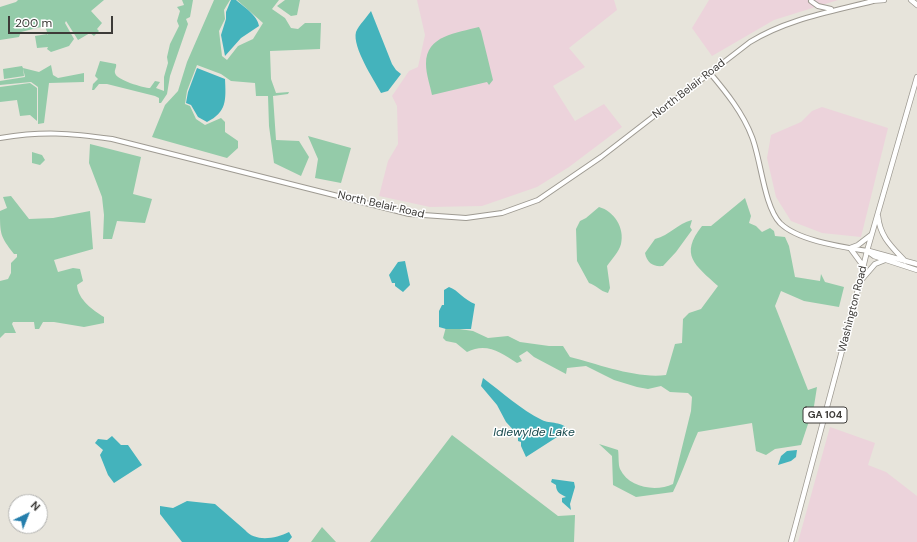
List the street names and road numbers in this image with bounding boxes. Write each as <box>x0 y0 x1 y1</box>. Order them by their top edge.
street label: North Belair Road <box>650 57 728 121</box>
street label: North Belair Road <box>336 189 426 221</box>
street label: Washington Road <box>836 264 870 354</box>
road number: GA 104 <box>803 407 847 423</box>

